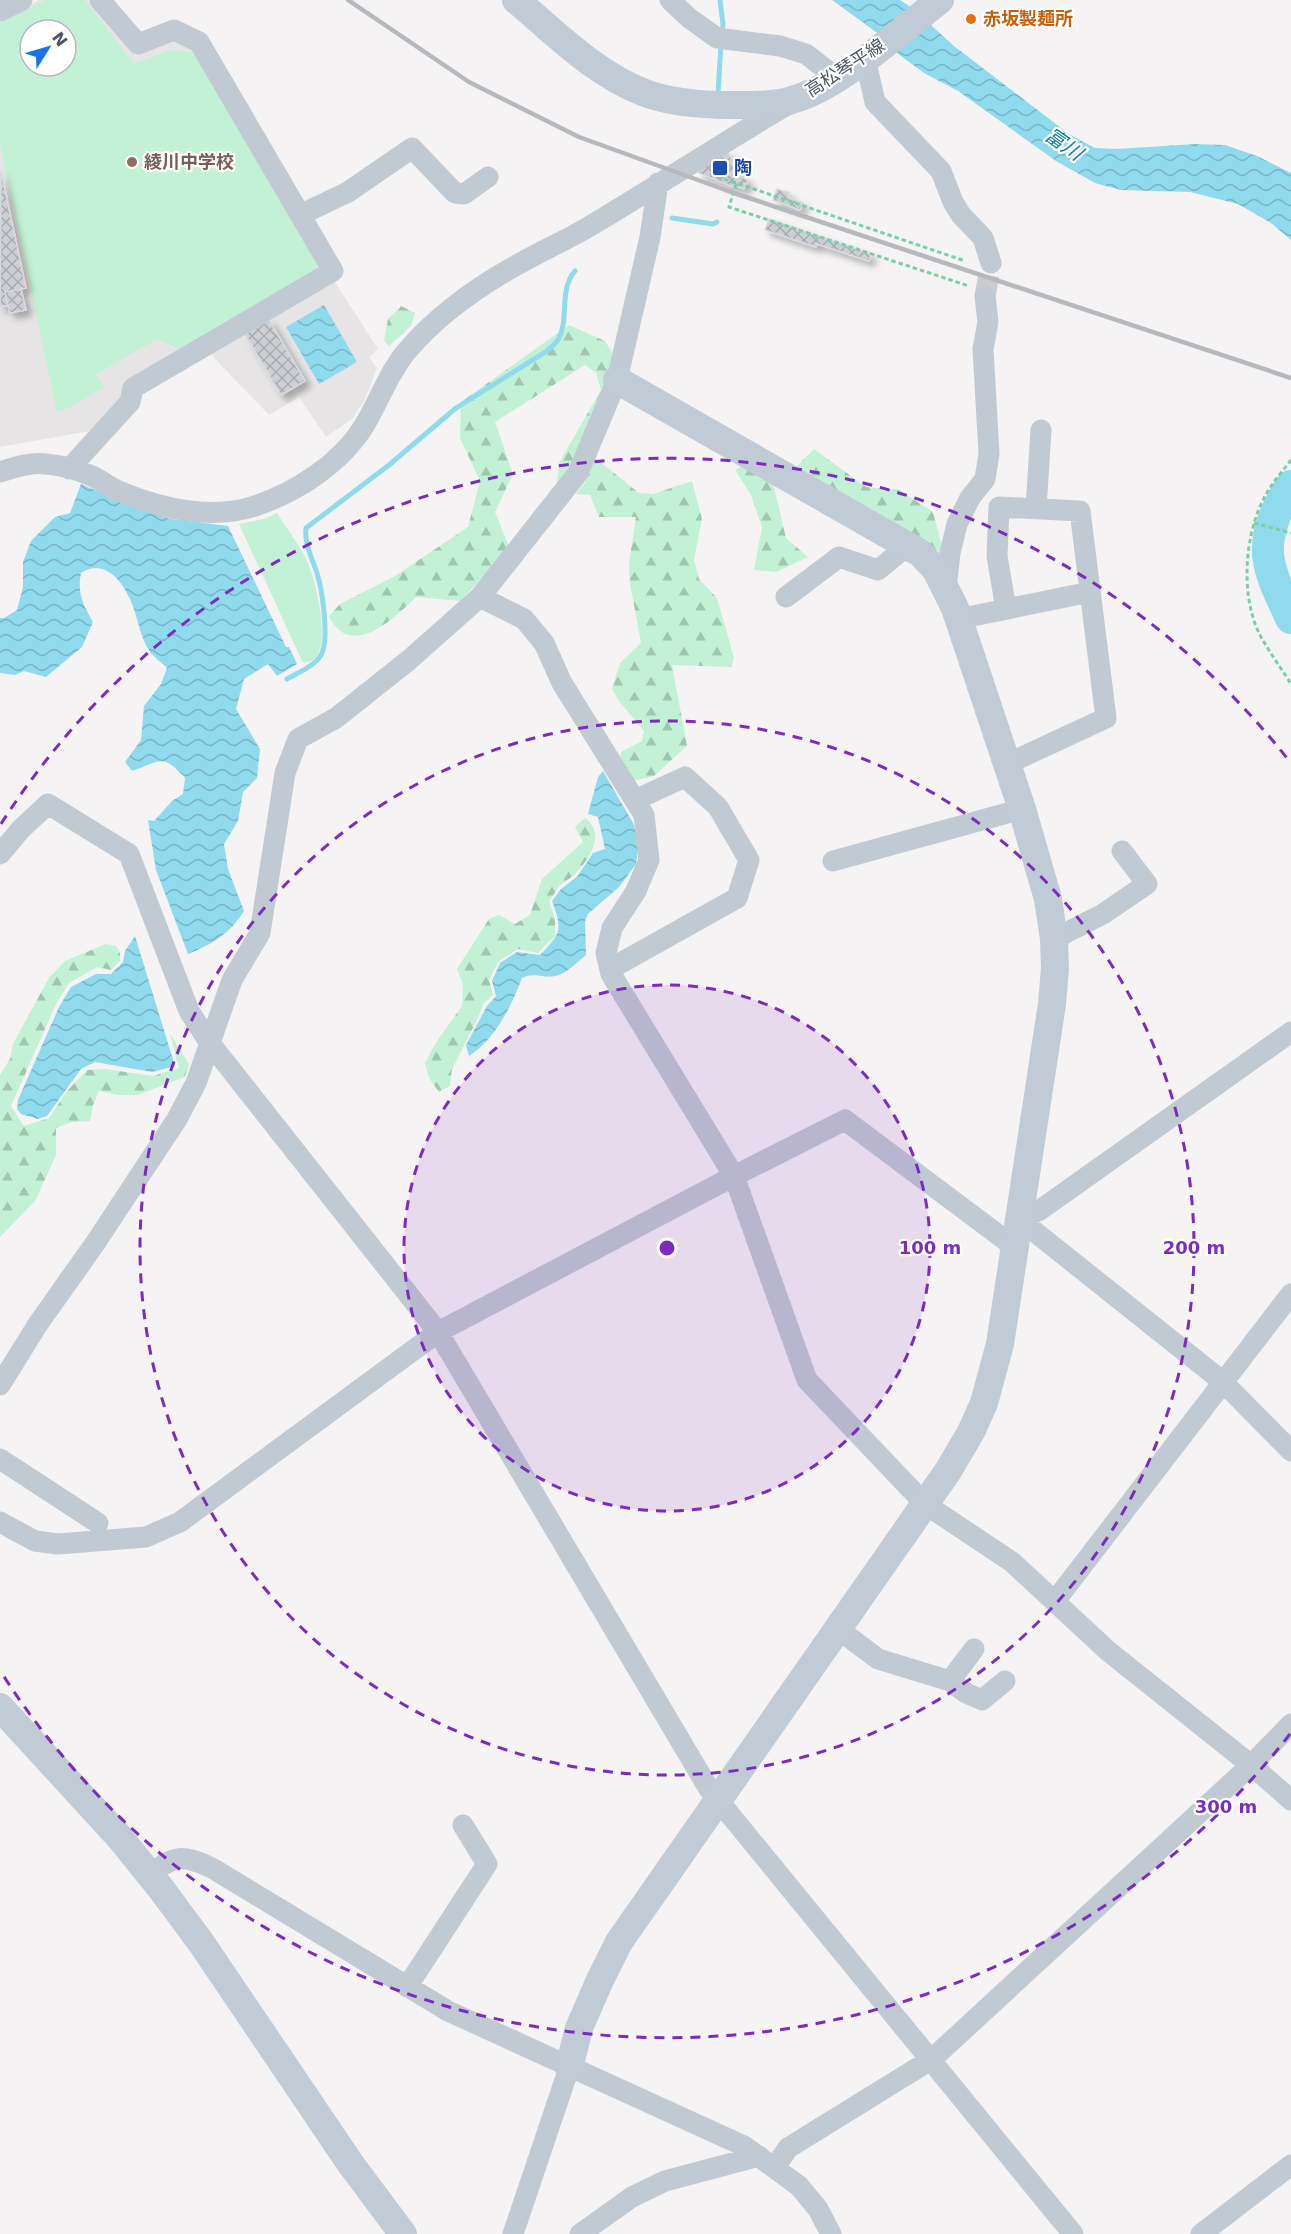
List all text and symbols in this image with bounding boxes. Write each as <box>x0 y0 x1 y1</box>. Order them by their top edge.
place label: 赤坂製麺所 <box>983 8 1073 29</box>
marker: 赤坂製麺所 <box>964 12 978 26</box>
north arrow <box>18 18 78 78</box>
text: N <box>48 28 71 50</box>
street label: 高松琴平線 <box>801 34 888 101</box>
water label: 富川 <box>1041 123 1089 166</box>
place label: 綾川中学校 <box>144 151 234 172</box>
marker: 綾川中学校 <box>125 155 139 169</box>
place label: 陶 <box>734 157 752 178</box>
marker: 陶 <box>711 159 729 177</box>
text: 100 m <box>899 1237 961 1258</box>
text: 200 m <box>1163 1237 1225 1258</box>
centre of rings <box>657 1238 677 1258</box>
text: 300 m <box>1195 1796 1257 1817</box>

